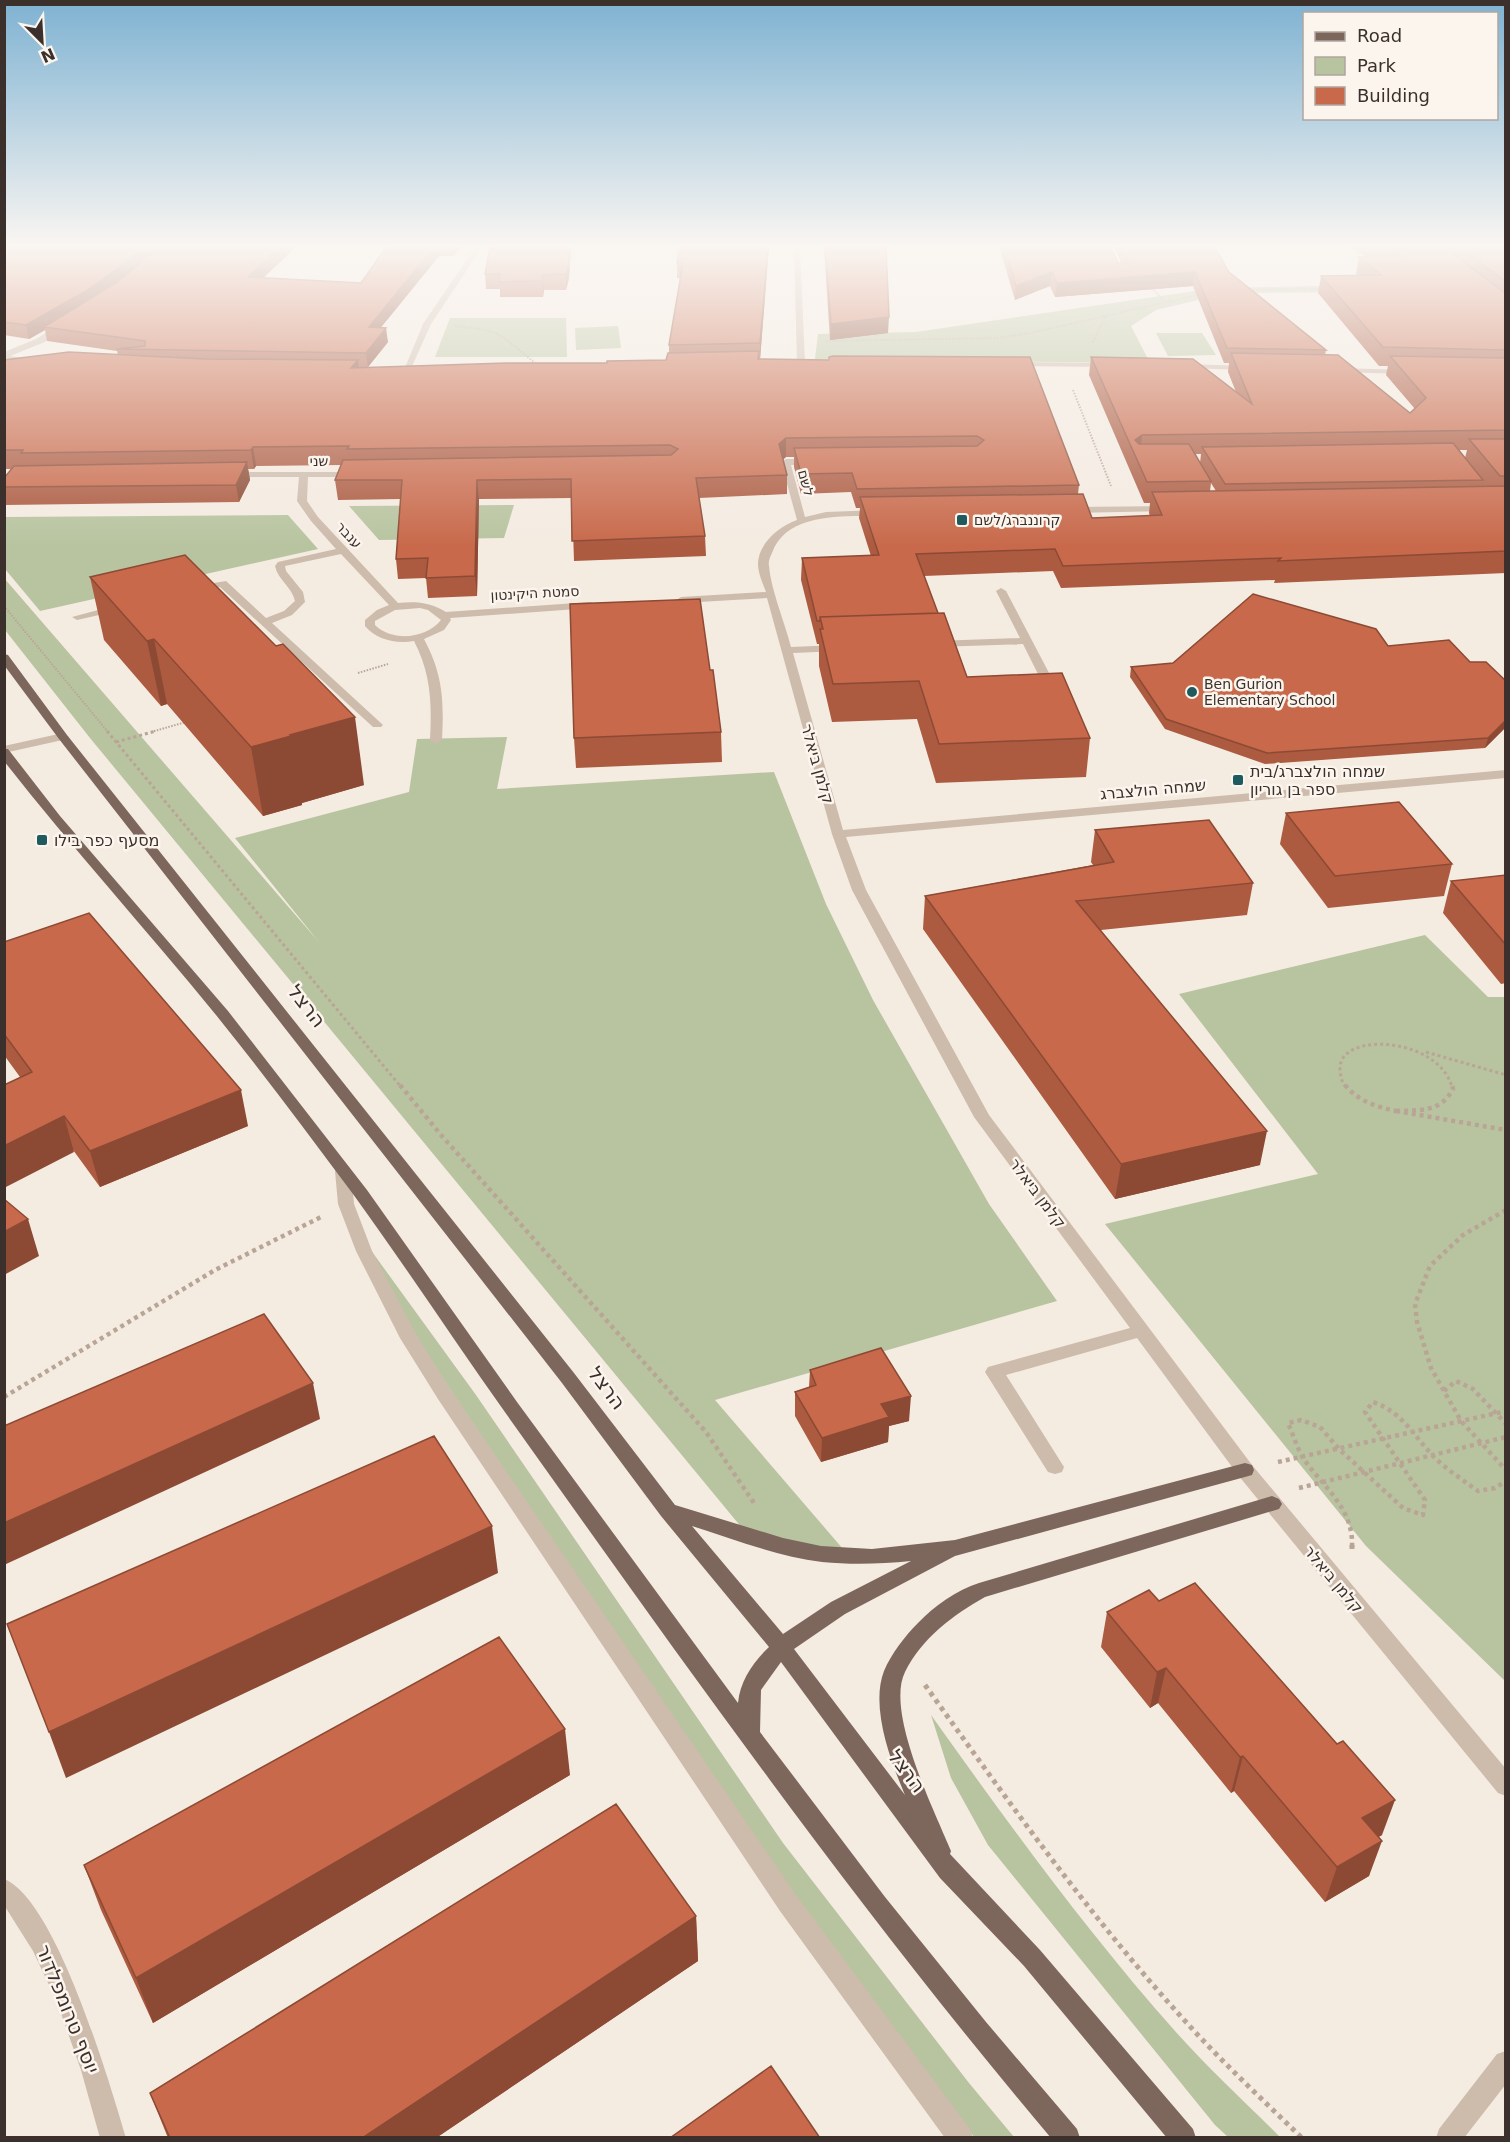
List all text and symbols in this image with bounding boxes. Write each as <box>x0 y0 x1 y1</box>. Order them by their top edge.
north arrow <box>12 12 72 72</box>
legend <box>1303 12 1498 120</box>
text: Road <box>1357 25 1402 46</box>
text: N <box>38 44 58 67</box>
text: Park <box>1357 55 1396 76</box>
text: Building <box>1357 85 1430 106</box>
street label: שני <box>310 453 329 469</box>
street label: לשם <box>795 468 817 498</box>
place label: קרוננברג/לשם <box>974 512 1061 528</box>
marker: קרוננברג/לשם <box>955 513 969 527</box>
street label: ענבר <box>333 518 365 552</box>
street label: סמטת היקינטון <box>490 583 580 603</box>
place label: Ben Gurion Elementary School <box>1204 676 1336 708</box>
marker: Ben Gurion Elementary School <box>1185 685 1199 699</box>
street label: קלמן ביאלר <box>797 722 838 806</box>
place label: שמחה הולצברג/בית ספר בן גוריון <box>1250 762 1385 799</box>
marker: שמחה הולצברג/בית ספר בן גוריון <box>1231 773 1245 787</box>
street label: שמחה הולצברג <box>1099 775 1207 804</box>
place label: מסעף כפר בילו <box>54 831 159 850</box>
marker: מסעף כפר בילו <box>35 833 49 847</box>
street label: הרצל <box>283 980 331 1032</box>
street label: קלמן ביאלר <box>1005 1155 1070 1232</box>
street label: הרצל <box>583 1362 631 1414</box>
street label: קלמן ביאלר <box>1300 1542 1367 1617</box>
street label: הרצל <box>883 1745 931 1797</box>
street label: יוסף טרומפלדור <box>31 1941 105 2077</box>

